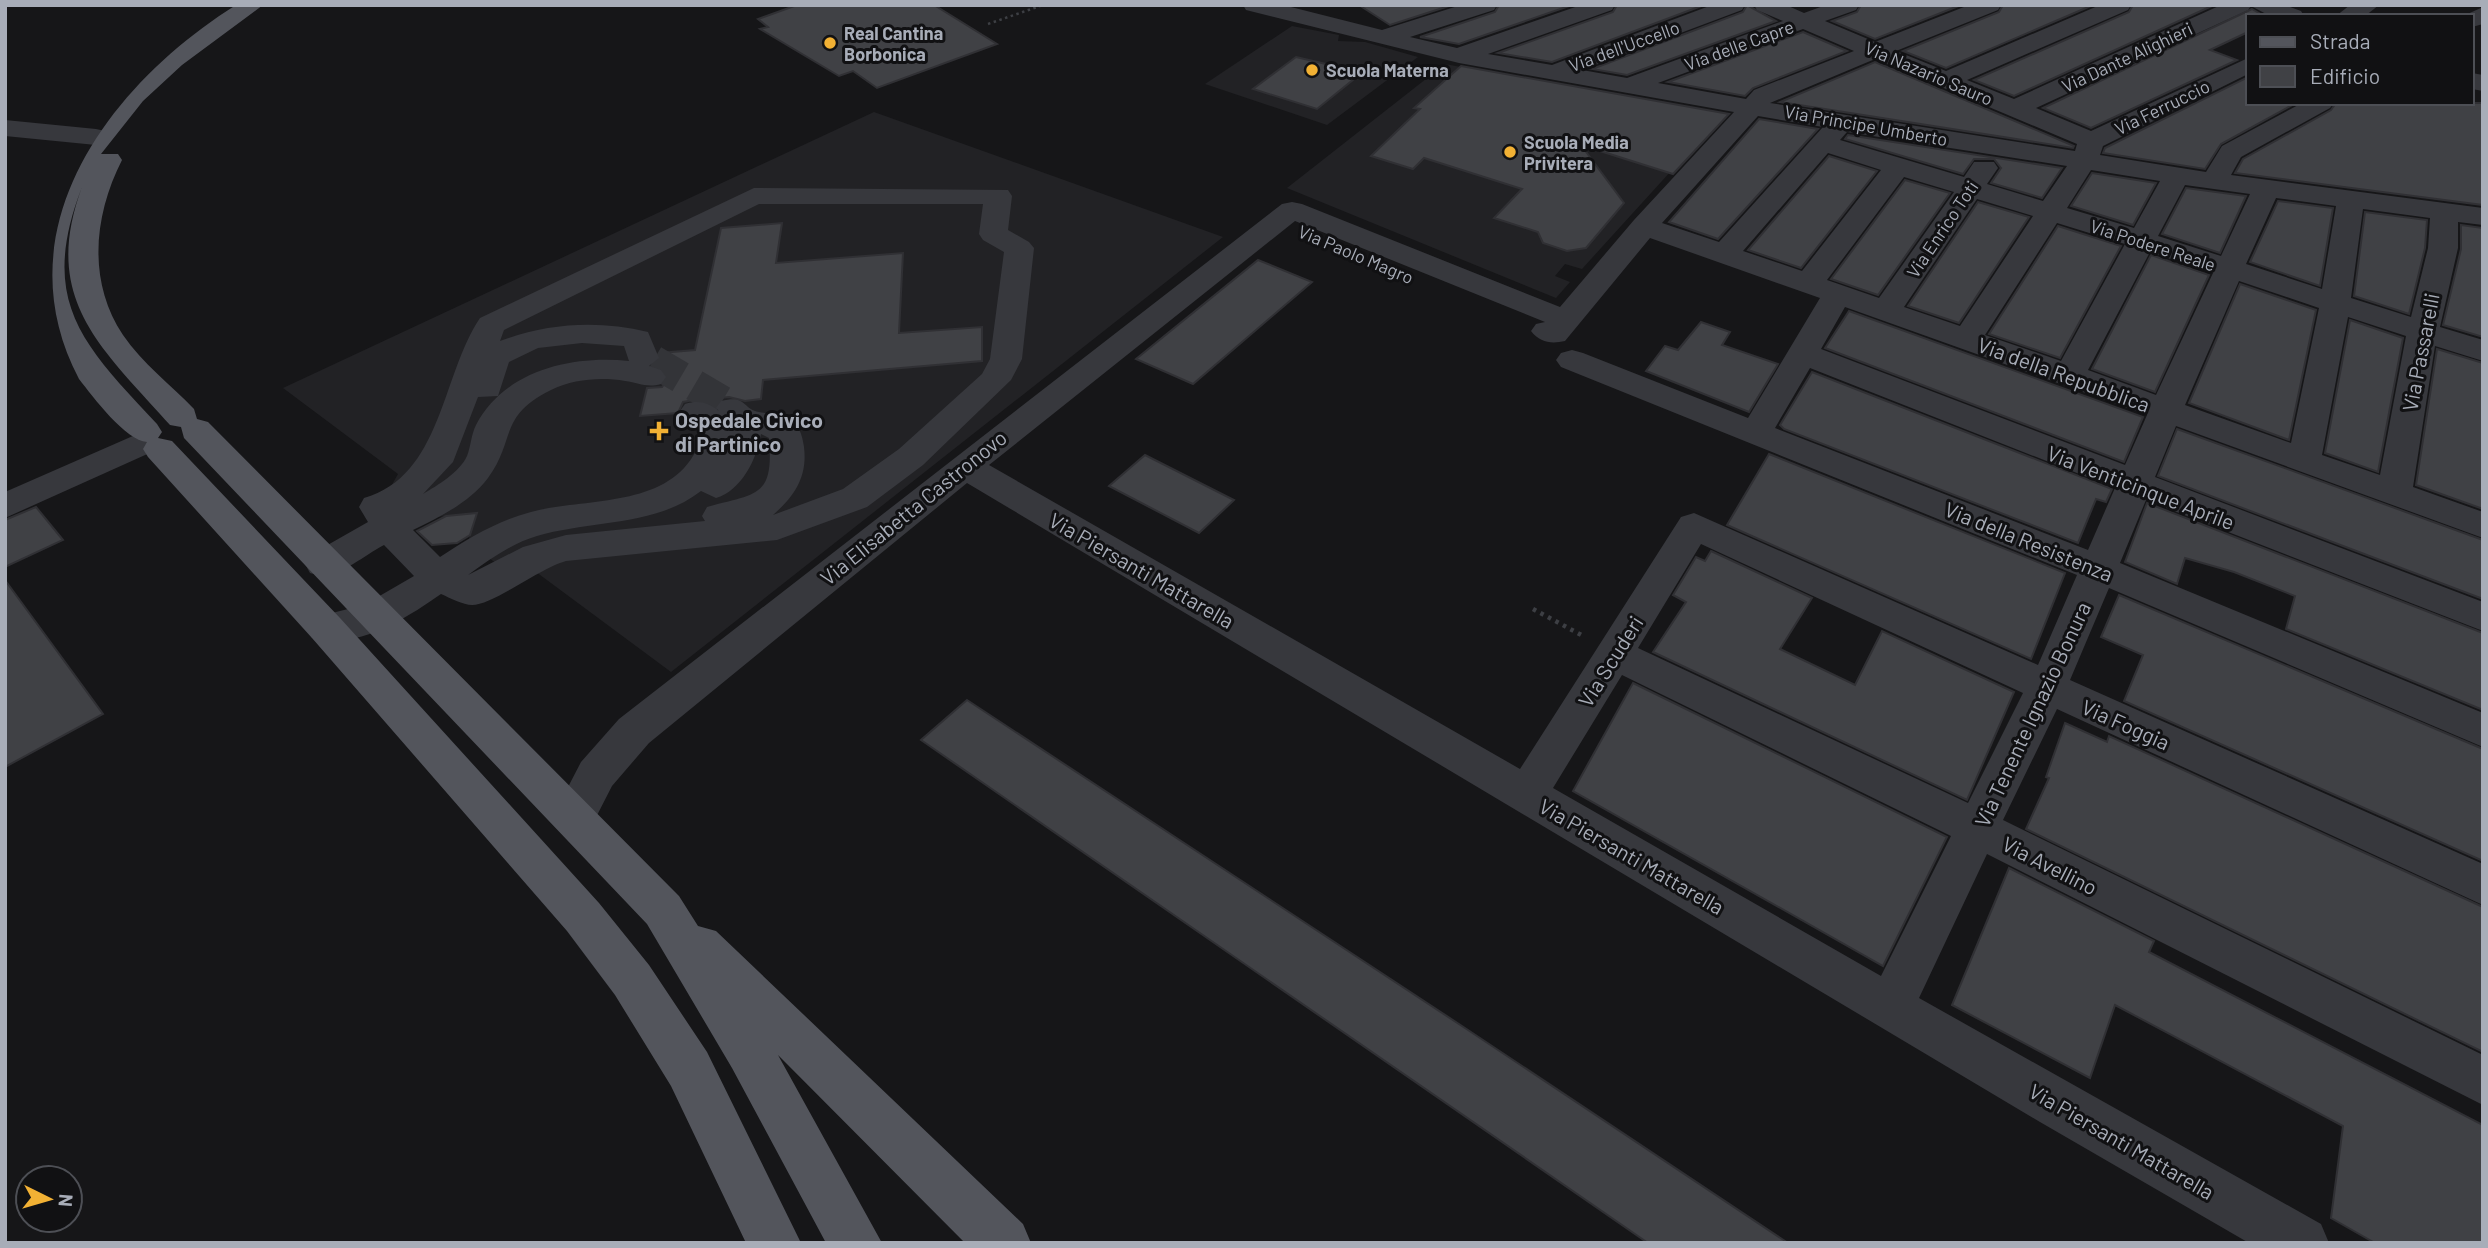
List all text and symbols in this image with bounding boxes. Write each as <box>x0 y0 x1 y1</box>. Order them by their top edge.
legend <box>2246 14 2474 105</box>
street label: Via delle Capre <box>1681 15 1797 75</box>
street label: Via dell'Uccello <box>1566 16 1682 76</box>
street label: Via Dante Alighieri <box>2058 17 2196 97</box>
place label: Real Cantina Borbonica <box>844 22 943 65</box>
text: Strada <box>2310 28 2370 53</box>
marker: Real Cantina Borbonica <box>822 35 838 51</box>
street label: Via Nazario Sauro <box>1862 36 1996 110</box>
place label: Scuola Materna <box>1326 59 1449 81</box>
marker: Scuola Materna <box>1304 62 1320 78</box>
text: Edificio <box>2310 63 2380 88</box>
street label: Via Ferruccio <box>2111 75 2213 139</box>
street label: Via Principe Umberto <box>1783 100 1949 150</box>
place label: Scuola Media Privitera <box>1524 131 1629 174</box>
marker: Scuola Media Privitera <box>1502 144 1518 160</box>
street label: Via Enrico Toti <box>1901 176 1983 282</box>
street label: Via Podere Reale <box>2087 214 2219 276</box>
street label: Via Paolo Magro <box>1295 220 1417 288</box>
street label: Via Passarelli <box>2396 291 2444 413</box>
street label: Via della Repubblica <box>1974 331 2154 417</box>
place label: Ospedale Civico di Partinico <box>675 407 823 456</box>
marker: Ospedale Civico di Partinico <box>649 421 669 441</box>
street label: Via Elisabetta Castronovo <box>815 424 1011 590</box>
street label: Via Venticinque Aprile <box>2044 440 2238 534</box>
street label: Via della Resistenza <box>1941 496 2117 586</box>
street label: Via Piersanti Mattarella <box>1045 507 1239 633</box>
street label: Via Tenente Ignazio Bonura <box>1969 598 2095 830</box>
street label: Via Scuderi <box>1572 611 1648 711</box>
street label: Via Foggia <box>2078 694 2174 754</box>
street label: Via Piersanti Mattarella <box>1535 793 1729 919</box>
street label: Via Avellino <box>1998 830 2102 900</box>
street label: Via Piersanti Mattarella <box>2025 1078 2219 1204</box>
north arrow <box>14 1164 84 1234</box>
text: N <box>54 1193 78 1208</box>

